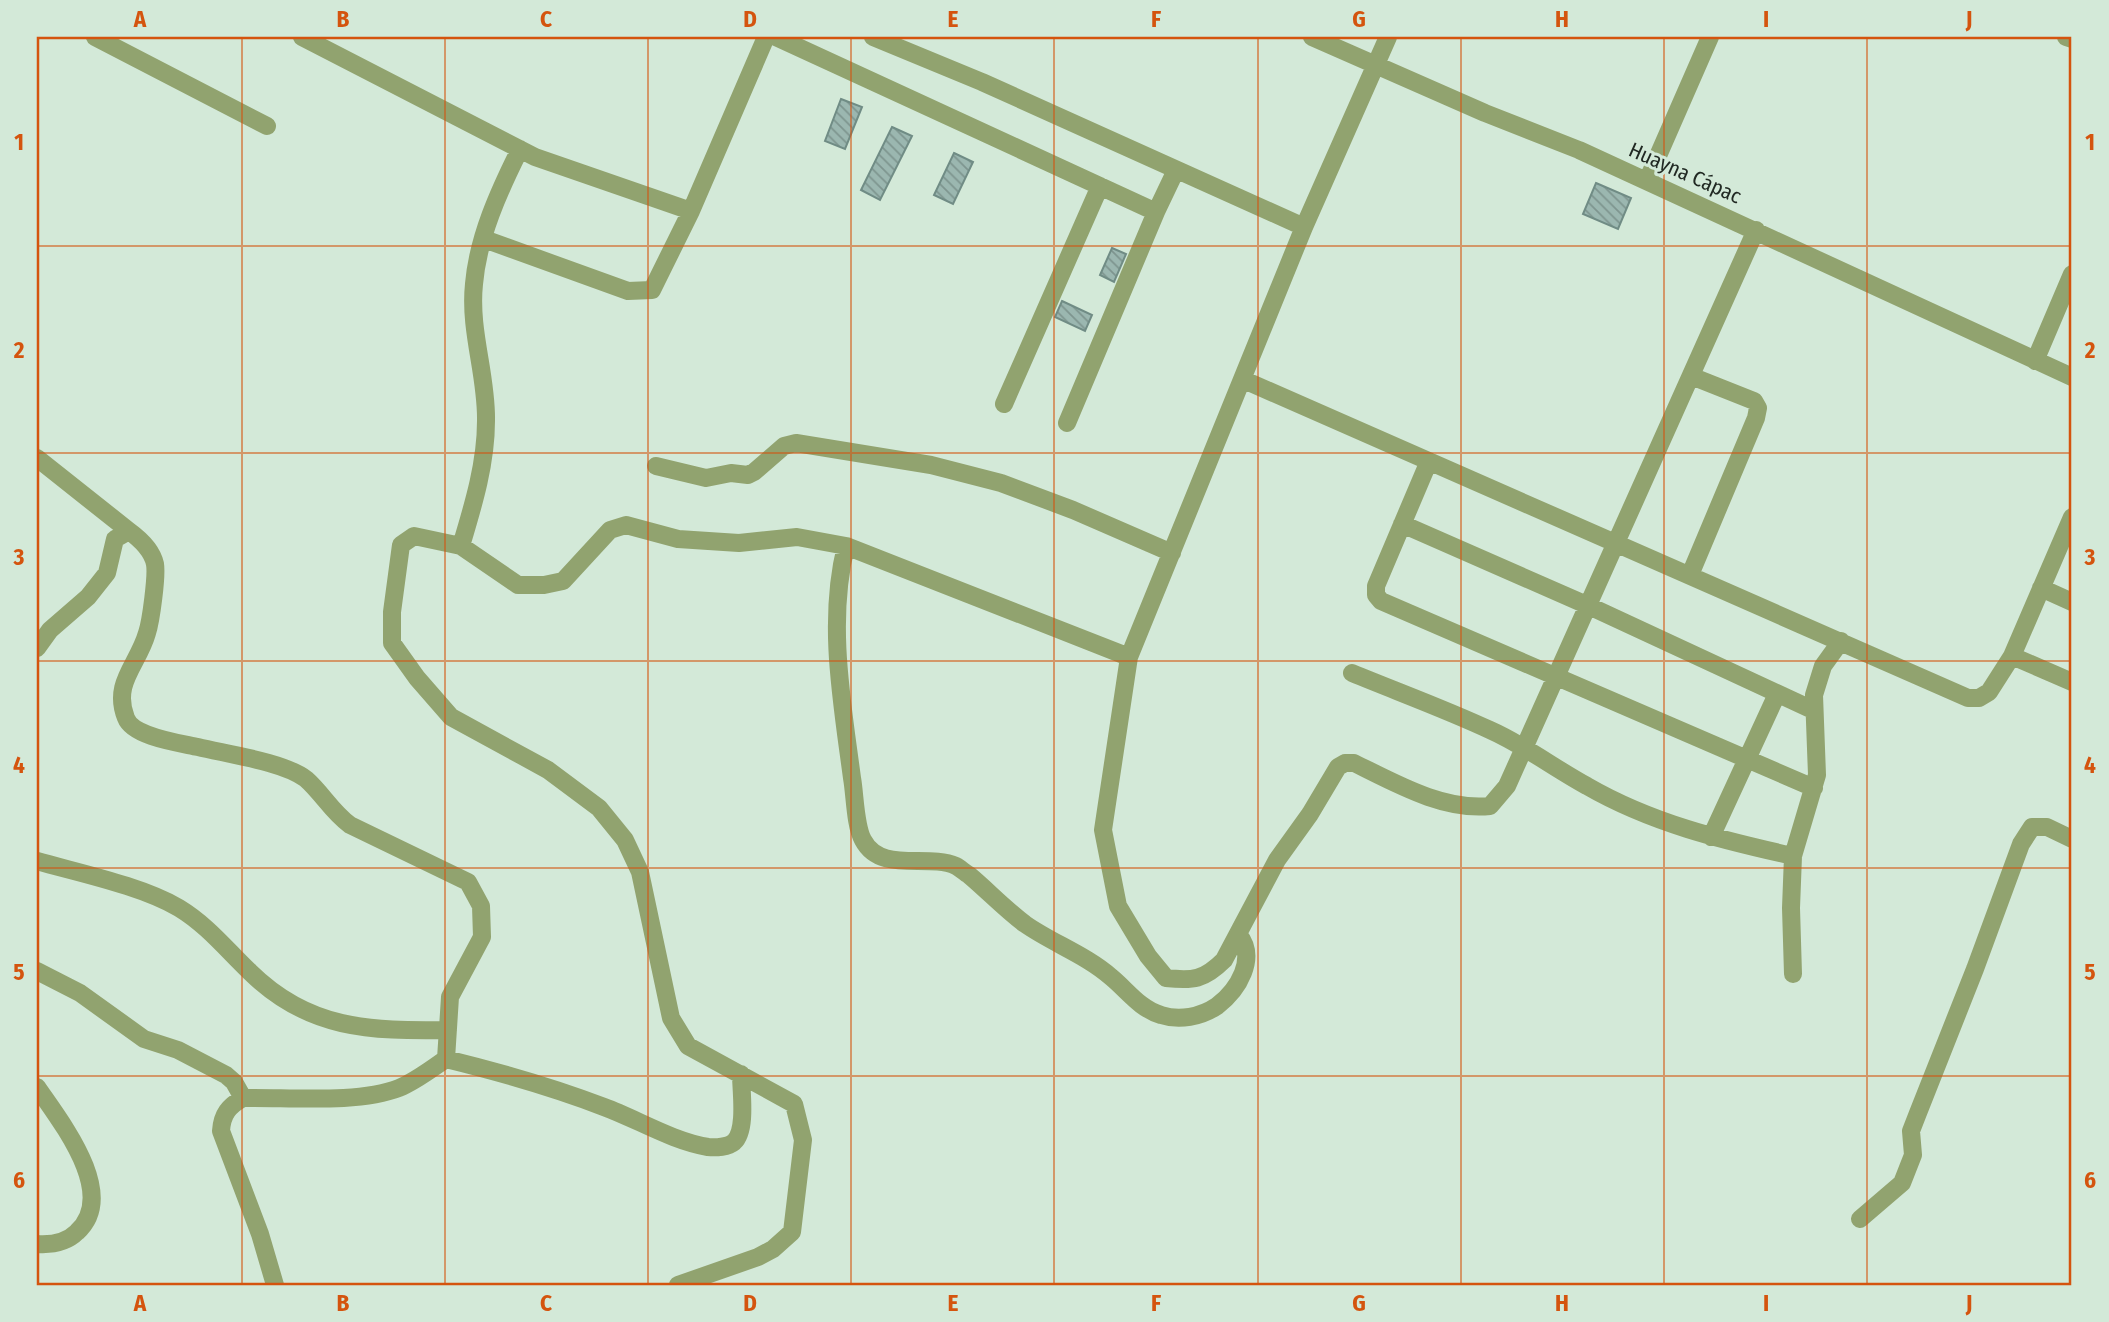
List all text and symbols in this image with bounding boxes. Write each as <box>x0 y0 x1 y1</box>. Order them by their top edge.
text: A <box>133 5 147 33</box>
text: B <box>337 5 350 33</box>
text: C <box>540 5 552 33</box>
text: D <box>743 5 757 33</box>
text: E <box>948 5 959 33</box>
text: F <box>1151 5 1161 33</box>
text: G <box>1352 5 1366 33</box>
text: H <box>1555 5 1569 33</box>
text: I <box>1763 5 1769 33</box>
text: J <box>1965 5 1972 33</box>
text: 1 <box>14 128 24 156</box>
text: 1 <box>2085 128 2095 156</box>
street label: Huayna Cápac <box>1625 137 1745 209</box>
text: 2 <box>13 336 25 364</box>
text: 2 <box>2084 336 2096 364</box>
text: 3 <box>13 543 25 571</box>
text: 3 <box>2084 543 2096 571</box>
text: 4 <box>13 751 25 779</box>
text: 4 <box>2084 751 2096 779</box>
text: 5 <box>13 958 25 986</box>
text: 5 <box>2084 958 2096 986</box>
text: 6 <box>13 1166 25 1194</box>
text: 6 <box>2084 1166 2096 1194</box>
text: A <box>133 1289 147 1317</box>
text: B <box>337 1289 350 1317</box>
text: C <box>540 1289 552 1317</box>
text: D <box>743 1289 757 1317</box>
text: E <box>948 1289 959 1317</box>
text: F <box>1151 1289 1161 1317</box>
text: G <box>1352 1289 1366 1317</box>
text: H <box>1555 1289 1569 1317</box>
text: I <box>1763 1289 1769 1317</box>
text: J <box>1965 1289 1972 1317</box>

